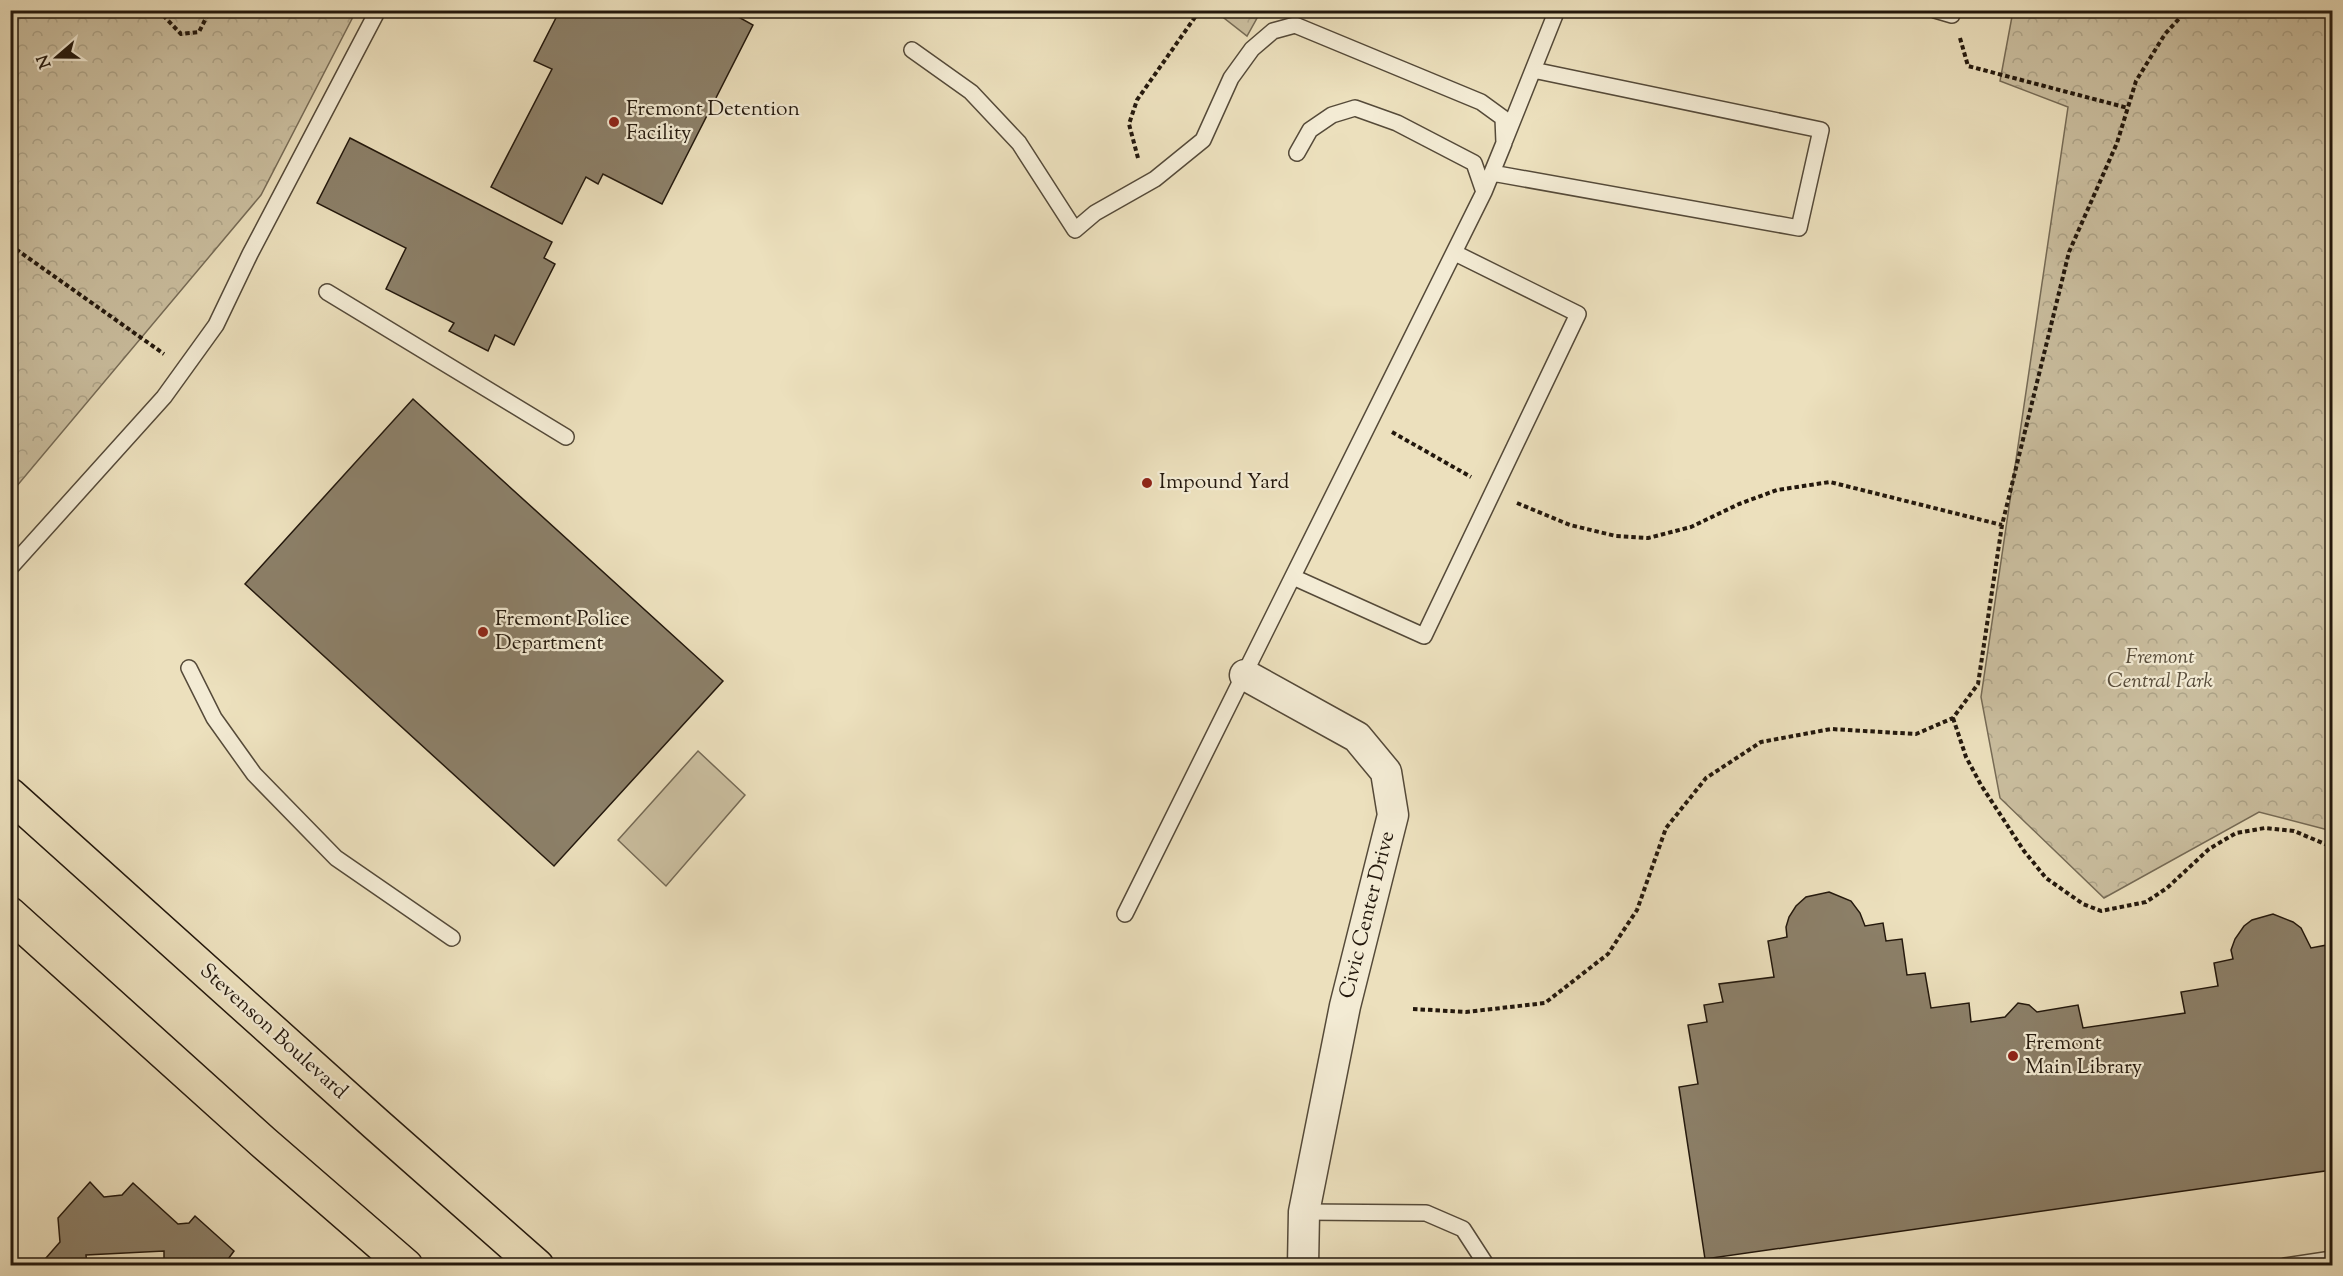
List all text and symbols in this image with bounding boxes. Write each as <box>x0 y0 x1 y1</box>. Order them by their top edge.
north arrow <box>27 27 87 87</box>
text: N <box>32 51 58 71</box>
place label: Fremont Detention Facility <box>626 95 800 149</box>
marker: Fremont Detention Facility <box>607 115 621 129</box>
place label: Impound Yard <box>1159 468 1290 498</box>
marker: Impound Yard <box>1140 476 1154 490</box>
place label: Fremont Police Department <box>495 605 630 659</box>
marker: Fremont Police Department <box>476 625 490 639</box>
park label: Fremont Central Park <box>2107 643 2214 697</box>
street label: Civic Center Drive <box>1333 828 1403 1002</box>
street label: Stevenson Boulevard <box>192 957 354 1107</box>
place label: Fremont Main Library <box>2025 1029 2143 1083</box>
marker: Fremont Main Library <box>2006 1049 2020 1063</box>

